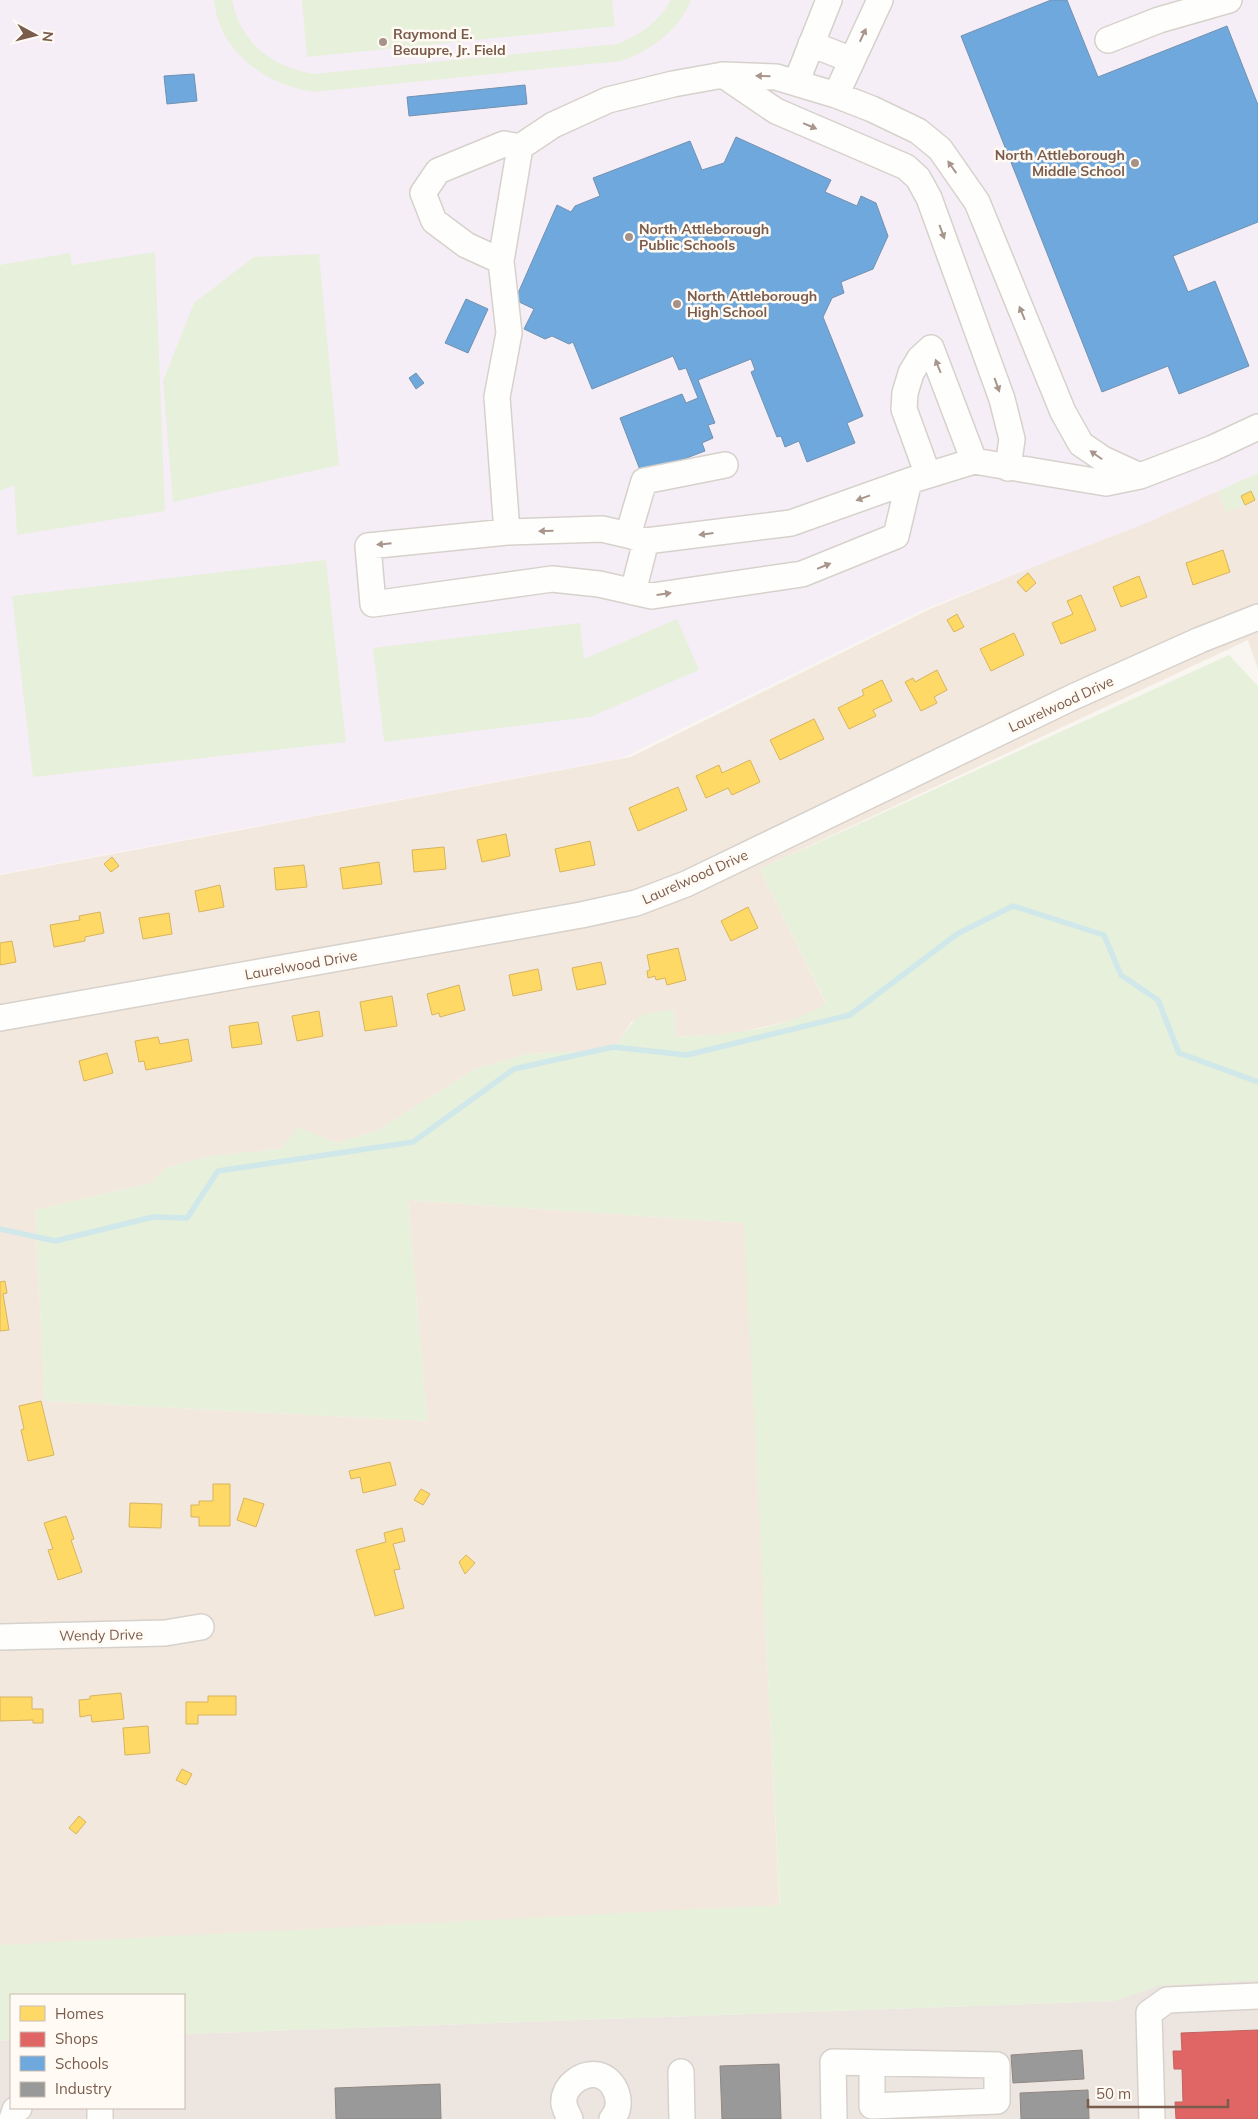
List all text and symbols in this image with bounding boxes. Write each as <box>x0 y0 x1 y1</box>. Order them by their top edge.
north arrow <box>10 10 60 60</box>
place label: Raymond E. Beaupre, Jr. Field <box>393 25 506 59</box>
one-way arrow <box>859 28 867 42</box>
text: N <box>38 30 57 43</box>
marker: Raymond E. Beaupre, Jr. Field <box>377 36 389 48</box>
one-way arrow <box>755 72 771 80</box>
one-way arrow <box>803 122 817 130</box>
place label: North Attleborough Middle School <box>995 146 1125 180</box>
marker: North Attleborough Middle School <box>1129 157 1141 169</box>
one-way arrow <box>947 160 957 174</box>
place label: North Attleborough Public Schools <box>639 220 769 254</box>
one-way arrow <box>939 225 946 240</box>
marker: North Attleborough Public Schools <box>623 231 635 243</box>
place label: North Attleborough High School <box>687 287 817 321</box>
marker: North Attleborough High School <box>671 298 683 310</box>
one-way arrow <box>1018 306 1026 320</box>
one-way arrow <box>934 358 942 373</box>
one-way arrow <box>993 378 1001 393</box>
one-way arrow <box>1089 450 1103 460</box>
one-way arrow <box>856 494 871 502</box>
one-way arrow <box>538 527 554 535</box>
one-way arrow <box>698 530 714 538</box>
one-way arrow <box>376 540 392 548</box>
one-way arrow <box>816 561 831 569</box>
one-way arrow <box>656 590 672 598</box>
street label: Laurelwood Drive <box>1006 672 1116 736</box>
street label: Laurelwood Drive <box>639 846 751 908</box>
street label: Laurelwood Drive <box>243 946 359 984</box>
street label: Wendy Drive <box>59 1625 143 1645</box>
legend <box>10 1994 185 2109</box>
text: Homes <box>55 2004 104 2023</box>
text: Shops <box>55 2029 98 2048</box>
text: Schools <box>55 2054 109 2073</box>
scale bar <box>1088 2076 1228 2108</box>
text: Industry <box>55 2079 112 2098</box>
text: 50 m <box>1096 2084 1131 2103</box>

